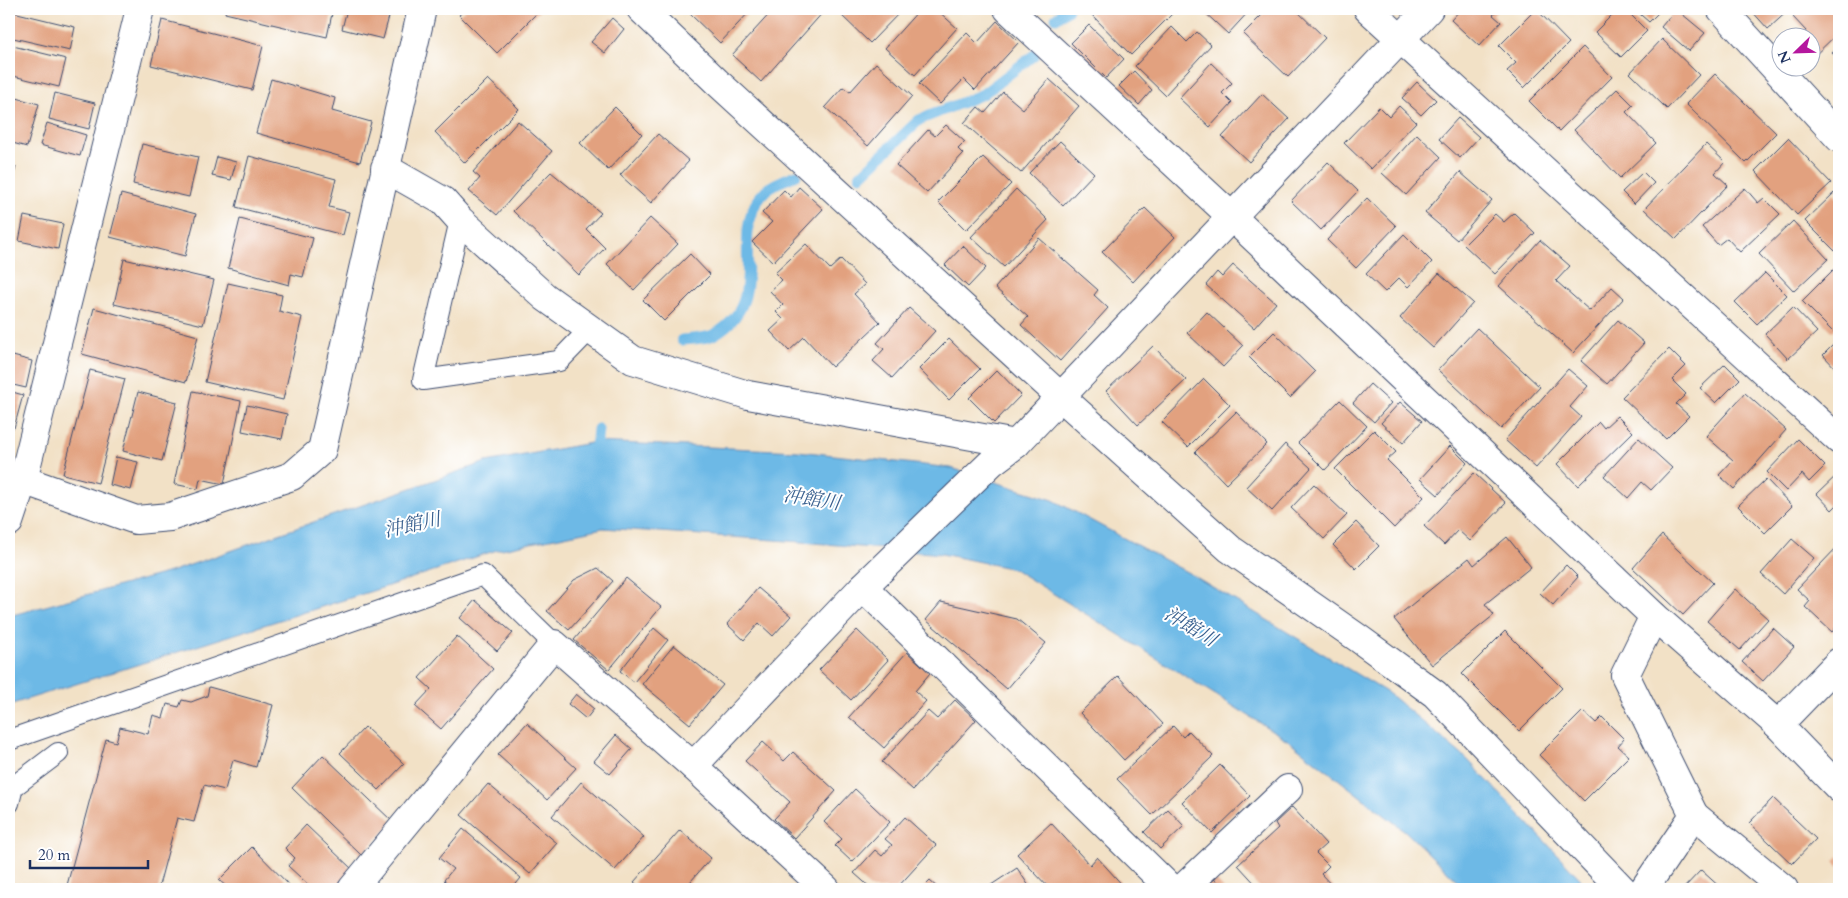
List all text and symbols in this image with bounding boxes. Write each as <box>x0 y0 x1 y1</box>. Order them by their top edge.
north arrow <box>1770 28 1820 78</box>
text: N <box>1773 48 1796 66</box>
water label: 沖館川 <box>782 482 844 517</box>
water label: 沖館川 <box>382 506 445 544</box>
water label: 沖館川 <box>1159 601 1223 654</box>
scale bar <box>30 838 148 870</box>
text: 20 m <box>38 845 70 865</box>

